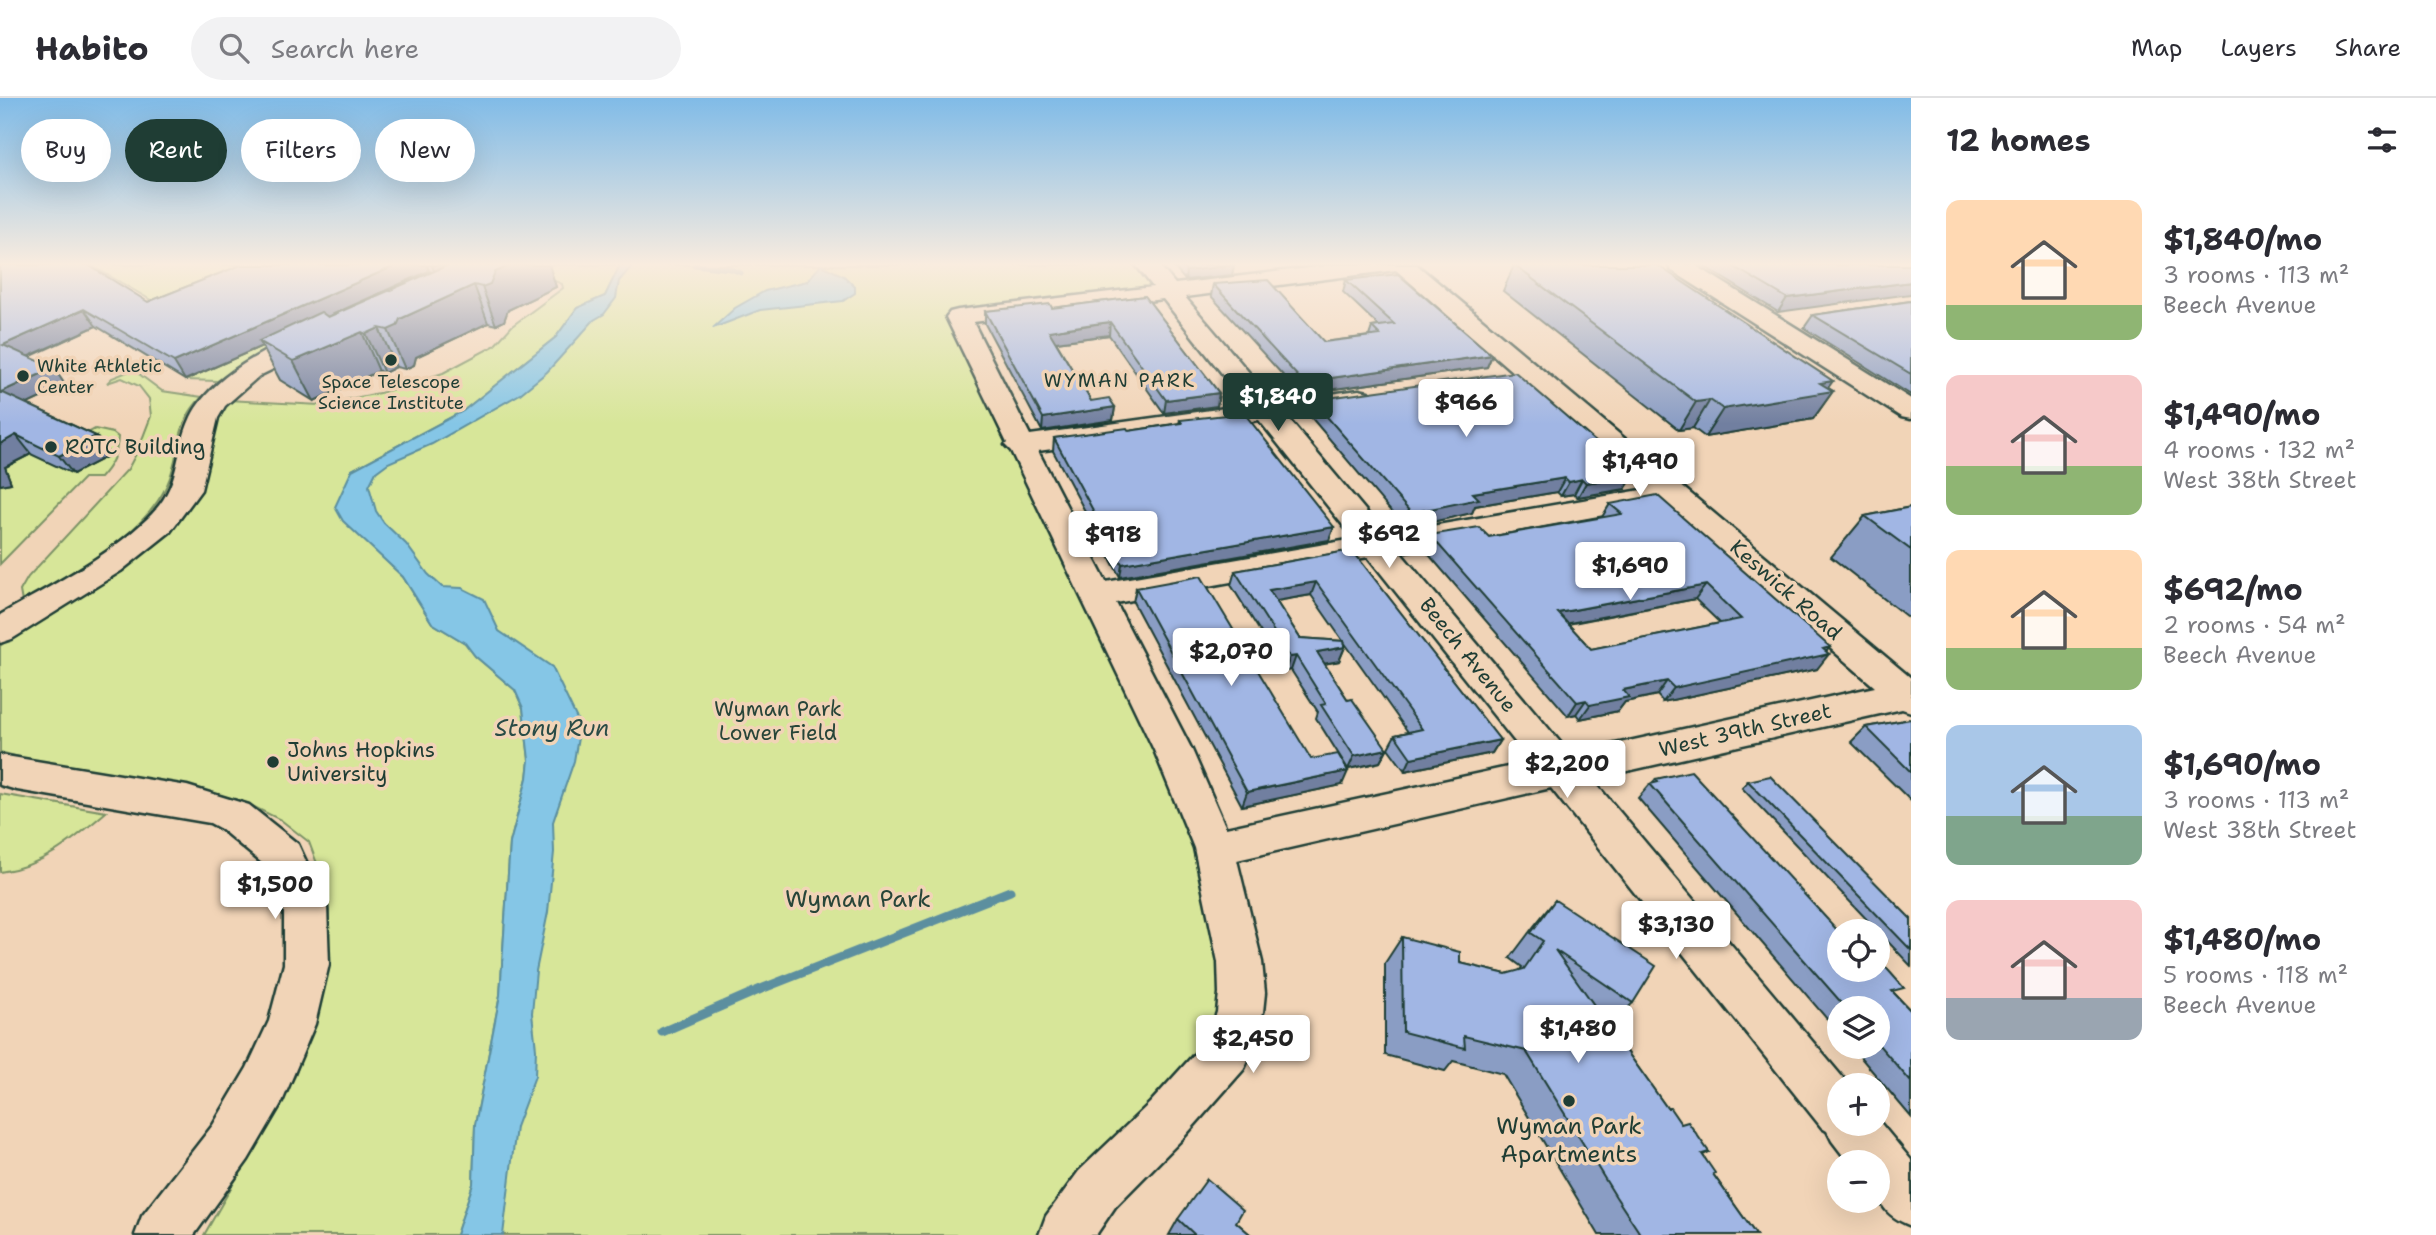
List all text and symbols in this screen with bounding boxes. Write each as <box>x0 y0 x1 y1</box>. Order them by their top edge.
search box <box>191 17 681 80</box>
text: Habito <box>35 26 149 71</box>
icon: search <box>215 29 253 67</box>
text: Search here <box>271 31 419 66</box>
text: Map <box>2131 32 2182 64</box>
text: Layers <box>2220 32 2297 64</box>
text: Share <box>2335 32 2401 64</box>
chip: Buy <box>21 119 111 182</box>
chip: Rent <box>125 119 227 182</box>
chip: Filters <box>241 119 361 182</box>
chip: New <box>375 119 475 182</box>
text: 12 homes <box>1946 120 2090 161</box>
icon: filters <box>2363 121 2401 159</box>
text: $1,840/mo <box>2163 219 2322 260</box>
icon: home <box>2002 228 2086 312</box>
text: 3 rooms · 113 m² <box>2163 260 2349 290</box>
text: Beech Avenue <box>2163 290 2317 320</box>
marker: Space Telescope Science Institute <box>383 352 399 368</box>
place label: White Athletic Center <box>37 354 162 399</box>
marker: White Athletic Center <box>15 368 31 384</box>
district label: WYMAN PARK <box>1044 368 1196 393</box>
place label: Space Telescope Science Institute <box>318 370 464 415</box>
pin: $1,840 <box>1221 374 1335 433</box>
pin: $966 <box>1425 380 1507 439</box>
text: $1,840 <box>1239 381 1317 411</box>
text: $966 <box>1434 387 1498 417</box>
text: $1,490/mo <box>2163 394 2320 435</box>
icon: home <box>2002 403 2086 487</box>
place label: ROTC Building <box>65 433 205 461</box>
text: 4 rooms · 132 m² <box>2163 435 2355 465</box>
pin: $1,490 <box>1583 438 1697 498</box>
marker: ROTC Building <box>43 439 59 455</box>
text: $1,490 <box>1602 446 1679 476</box>
text: West 38th Street <box>2163 465 2356 495</box>
pin: $692 <box>1348 510 1430 570</box>
pin: $918 <box>1072 512 1154 571</box>
text: $692 <box>1358 518 1420 548</box>
text: $918 <box>1084 519 1142 549</box>
street label: Keswick Road <box>1724 533 1848 647</box>
pin: $1,690 <box>1573 542 1687 602</box>
text: $1,690 <box>1591 550 1669 580</box>
text: $692/mo <box>2163 569 2303 610</box>
icon: home <box>2002 578 2086 662</box>
street label: Beech Avenue <box>1413 592 1523 718</box>
text: 2 rooms · 54 m² <box>2163 610 2346 640</box>
pin: $2,070 <box>1174 628 1288 688</box>
text: $2,070 <box>1189 636 1273 666</box>
text: Beech Avenue <box>2163 640 2317 670</box>
park label: Wyman Park Lower Field <box>714 695 842 747</box>
street label: West 39th Street <box>1656 697 1834 763</box>
water label: Stony Run <box>495 713 609 743</box>
place label: Johns Hopkins University <box>287 736 435 788</box>
pin: $2,200 <box>1510 740 1624 800</box>
text: $1,690/mo <box>2163 744 2321 785</box>
text: $2,200 <box>1524 748 1610 778</box>
icon: home <box>2002 753 2086 837</box>
marker: Johns Hopkins University <box>265 754 281 770</box>
text: 3 rooms · 113 m² <box>2163 785 2349 815</box>
text: West 38th Street <box>2163 815 2356 845</box>
pin: $1,500 <box>218 862 332 921</box>
text: $1,500 <box>236 869 314 899</box>
park label: Wyman Park <box>785 883 931 915</box>
pin: $3,130 <box>1619 902 1733 961</box>
text: $3,130 <box>1637 909 1715 939</box>
map controls <box>1827 919 1890 1213</box>
button: locate <box>1827 919 1890 982</box>
text: $1,480/mo <box>2163 919 2321 960</box>
icon: home <box>2002 928 2086 1012</box>
text: 5 rooms · 118 m² <box>2163 960 2348 990</box>
text: Beech Avenue <box>2163 990 2317 1020</box>
button: layers <box>1827 996 1890 1059</box>
pin: $1,480 <box>1521 1006 1635 1065</box>
text: $1,480 <box>1539 1013 1617 1043</box>
pin: $2,450 <box>1196 1016 1310 1075</box>
text: $2,450 <box>1212 1023 1294 1053</box>
button: + <box>1827 1073 1890 1136</box>
marker: Wyman Park Apartments <box>1561 1093 1577 1109</box>
place label: Wyman Park Apartments <box>1496 1110 1642 1170</box>
button: − <box>1827 1150 1890 1213</box>

